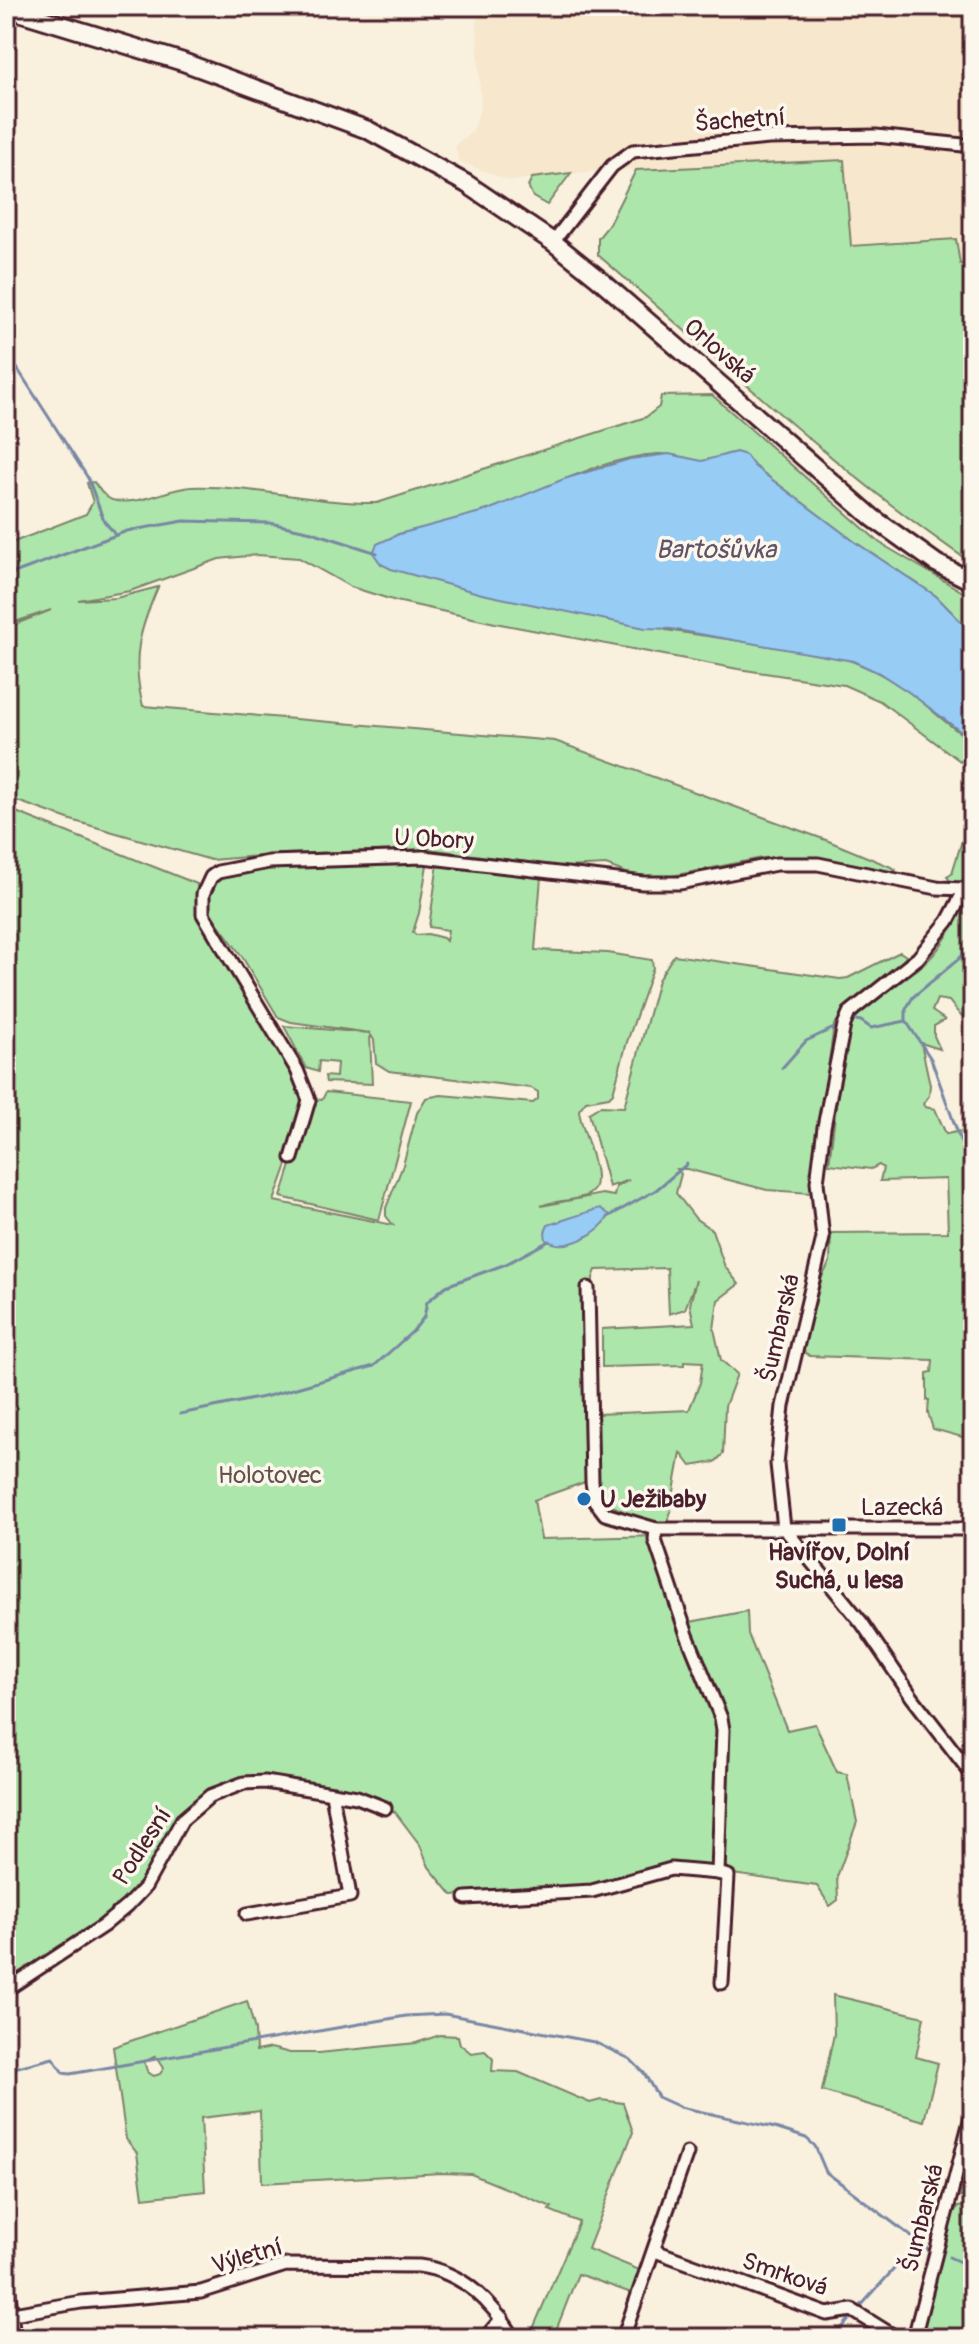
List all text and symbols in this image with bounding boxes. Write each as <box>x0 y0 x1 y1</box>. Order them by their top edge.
street label: Šachetní <box>694 102 786 138</box>
street label: Orlovská <box>678 313 761 390</box>
water label: Bartošůvka <box>656 534 778 566</box>
street label: U Obory <box>393 823 475 856</box>
street label: Šumbarská <box>752 1271 806 1385</box>
park label: Holotovec <box>218 1461 322 1490</box>
place label: U Ježibaby <box>600 1485 707 1514</box>
marker: U Ježibaby <box>575 1490 593 1508</box>
street label: Lazecká <box>861 1493 943 1522</box>
marker: Havířov, Dolní Suchá, u lesa <box>830 1516 848 1534</box>
place label: Havířov, Dolní Suchá, u lesa <box>768 1538 910 1595</box>
street label: Podlesní <box>107 1802 178 1890</box>
street label: Šumbarská <box>894 2161 950 2275</box>
street label: Výletní <box>208 2233 286 2280</box>
street label: Smrková <box>738 2246 832 2303</box>

